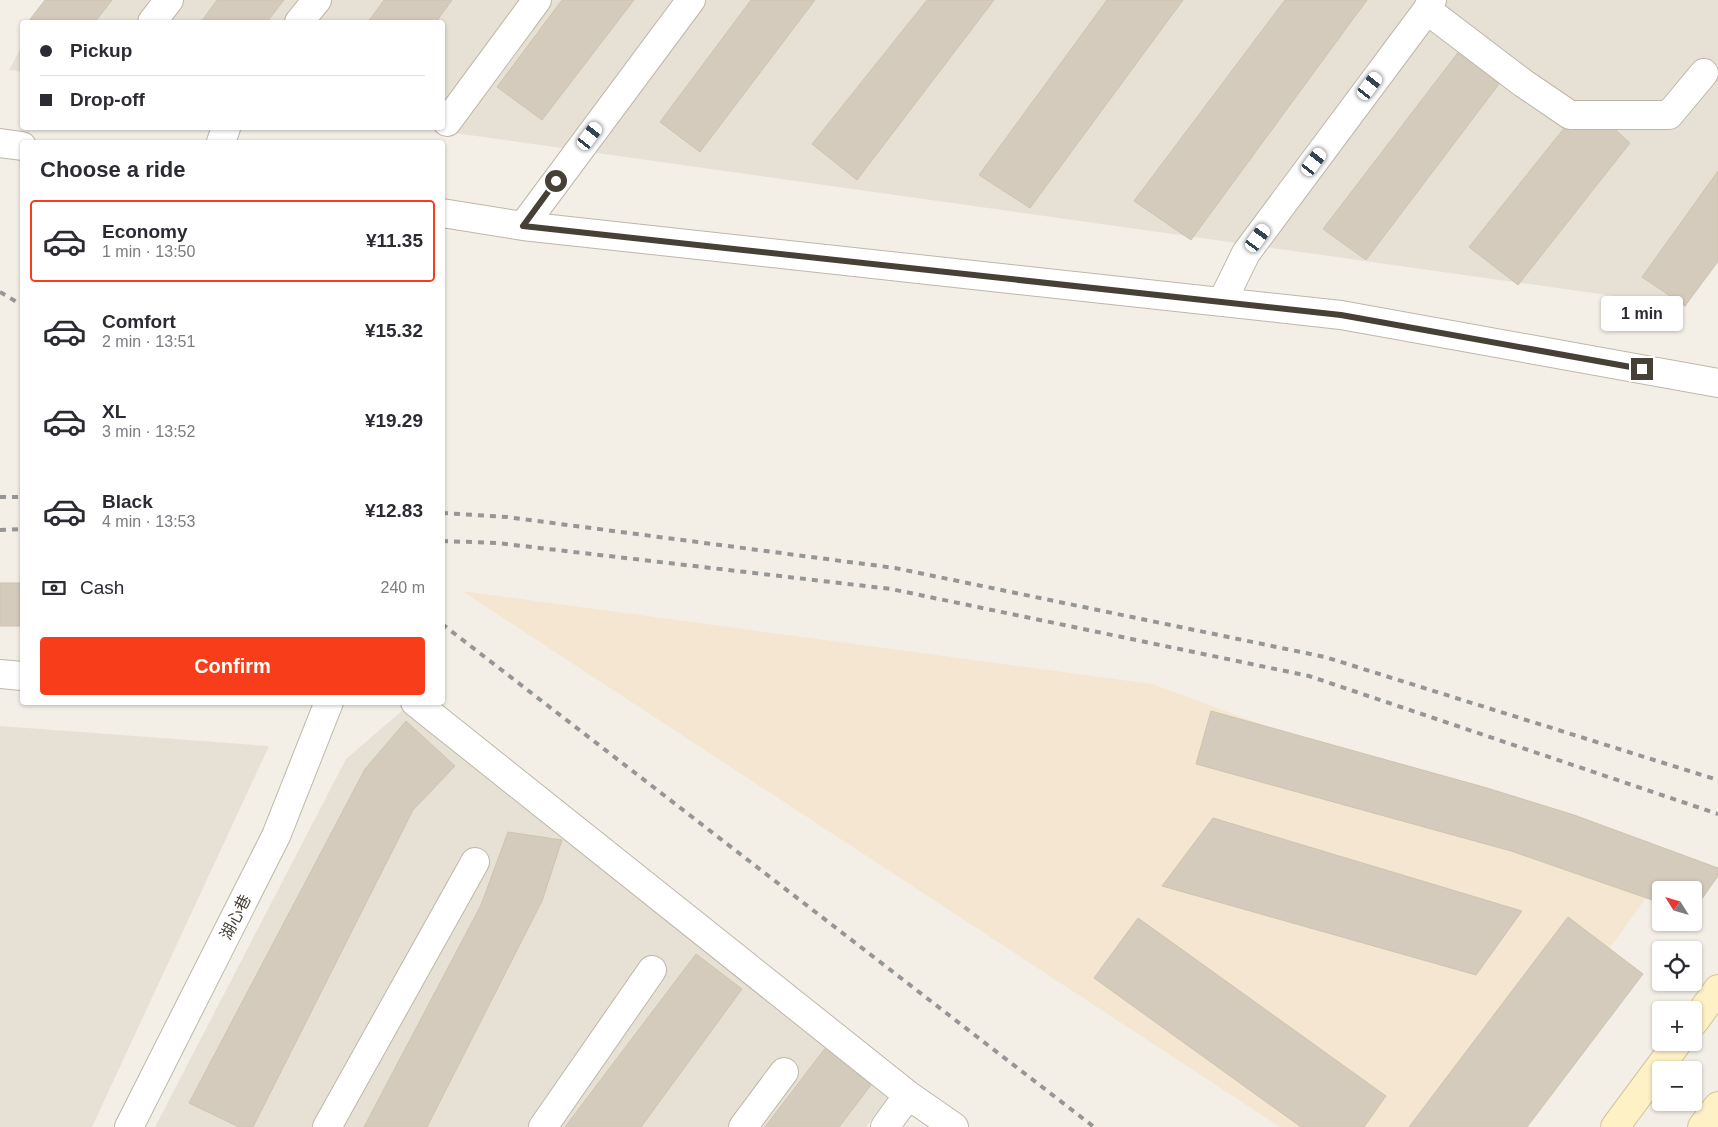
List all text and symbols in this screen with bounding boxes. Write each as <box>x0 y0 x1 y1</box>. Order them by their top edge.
text: Pickup <box>70 40 132 61</box>
car <box>1354 70 1385 102</box>
text: Drop-off <box>70 89 145 110</box>
car <box>574 120 605 152</box>
car <box>1298 146 1329 178</box>
text: Choose a ride <box>40 157 185 182</box>
route start <box>545 170 567 192</box>
icon: car <box>42 219 87 264</box>
text: Economy <box>102 221 188 242</box>
car <box>1243 221 1272 255</box>
text: ¥11.35 <box>366 230 423 251</box>
text: 1 min · 13:50 <box>102 243 195 260</box>
callout: 1 min <box>1601 296 1683 332</box>
text: 1 min <box>1621 305 1663 322</box>
icon: car <box>42 309 87 354</box>
text: Comfort <box>102 311 176 332</box>
text: ¥15.32 <box>365 320 423 341</box>
text: 2 min · 13:51 <box>102 333 195 350</box>
route end <box>1631 358 1653 380</box>
icon: car <box>42 399 87 444</box>
text: XL <box>102 401 126 422</box>
text: ¥19.29 <box>365 410 423 431</box>
text: 3 min · 13:52 <box>102 423 195 440</box>
icon: car <box>42 489 87 534</box>
text: Black <box>102 491 153 512</box>
text: ¥12.83 <box>365 500 423 521</box>
text: 4 min · 13:53 <box>102 513 195 530</box>
icon: cash <box>40 574 68 602</box>
text: Cash <box>80 577 124 598</box>
text: 240 m <box>381 579 425 596</box>
button: Confirm <box>40 637 425 695</box>
north arrow <box>1652 881 1702 931</box>
map controls <box>1652 881 1702 1111</box>
street label: 湖心巷 <box>217 892 254 942</box>
button: locate <box>1652 941 1702 991</box>
button: + <box>1652 1001 1702 1051</box>
button: − <box>1652 1061 1702 1111</box>

